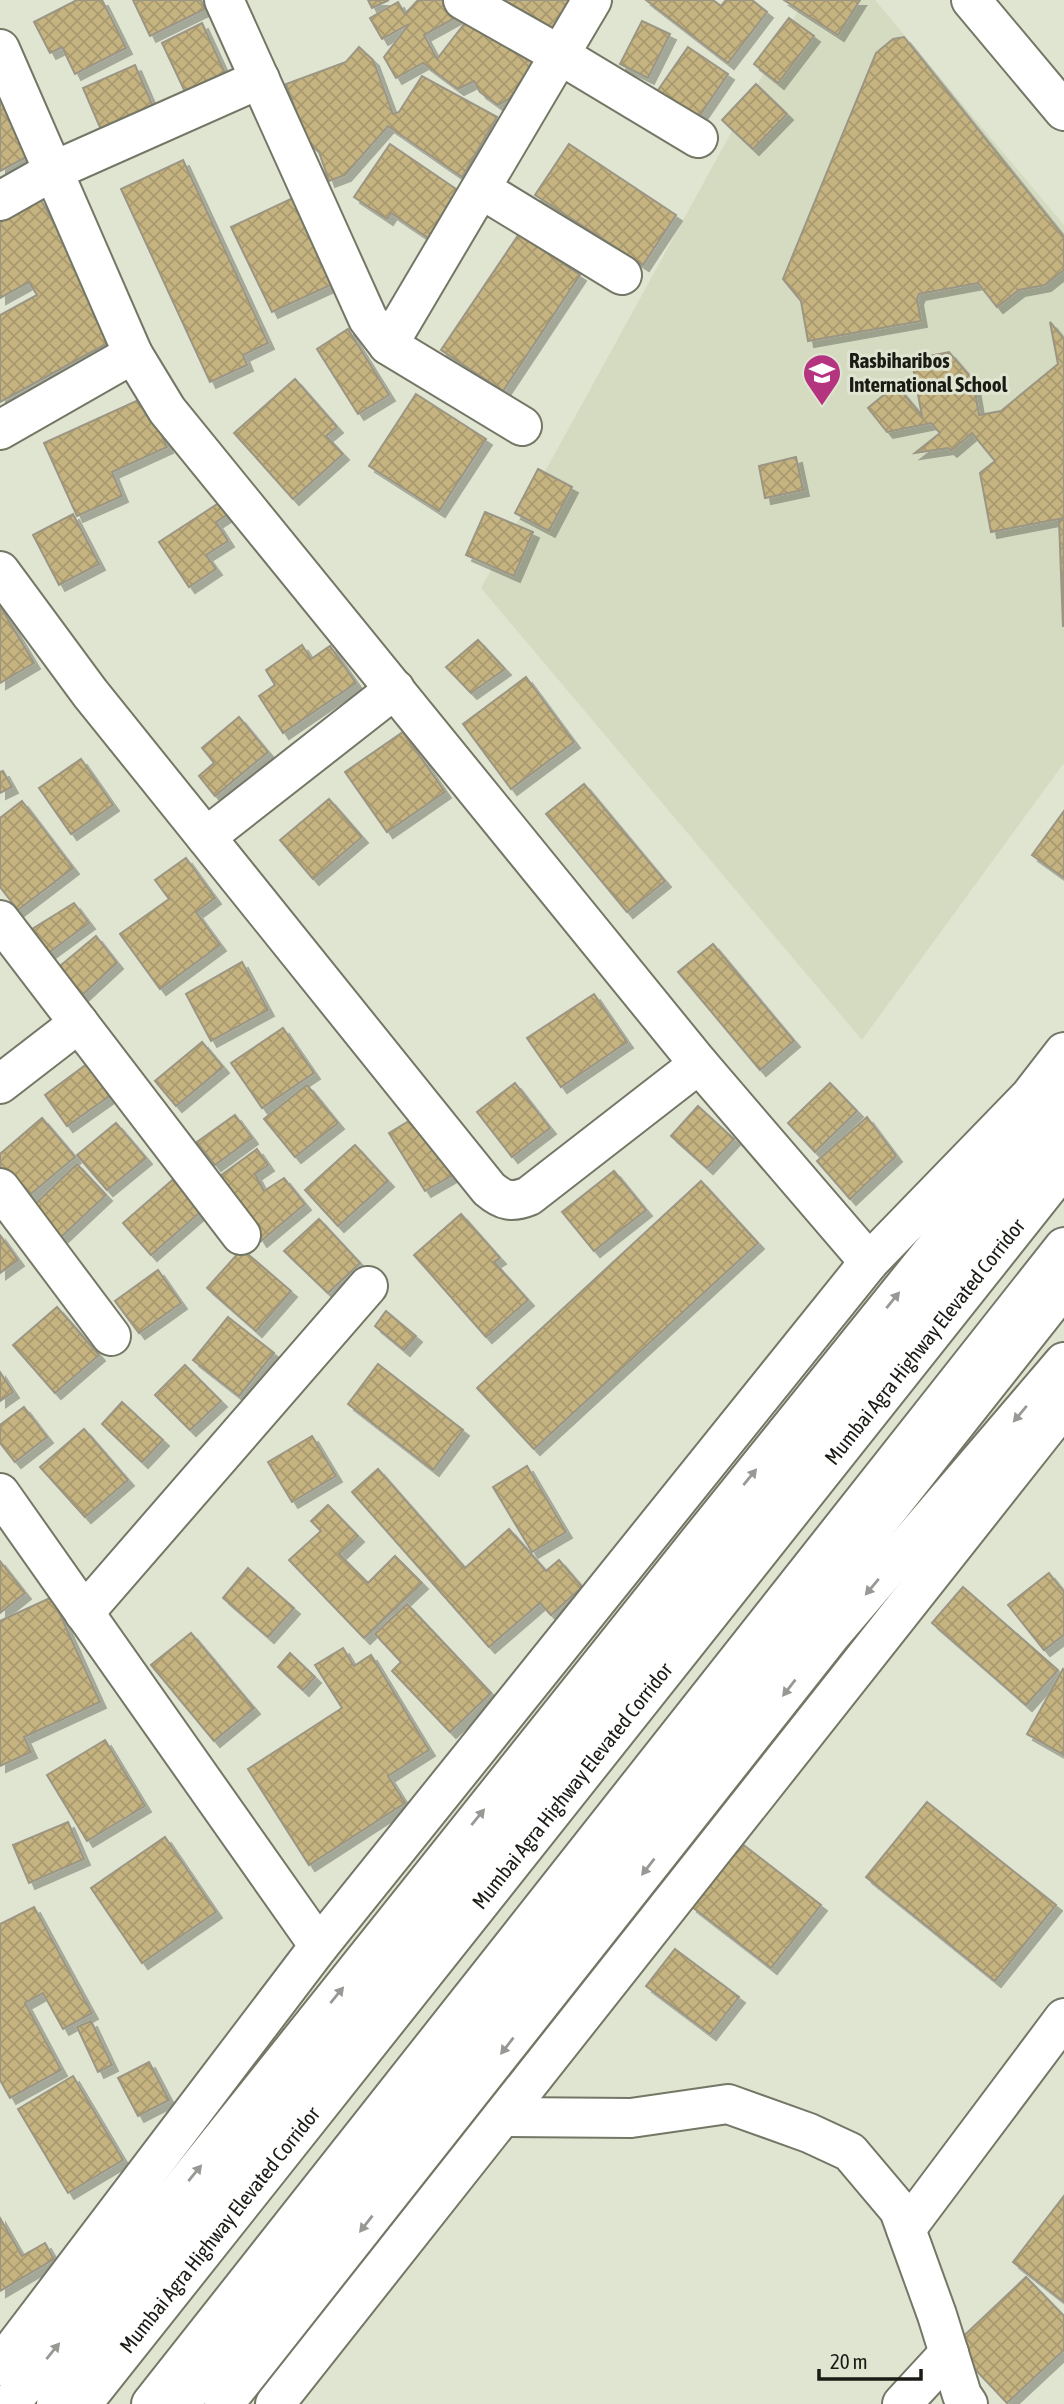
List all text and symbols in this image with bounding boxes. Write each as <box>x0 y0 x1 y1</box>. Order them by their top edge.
place label: Rasbiharibos International School <box>849 348 1008 396</box>
school or university icon: Rasbiharibos International School <box>801 352 843 407</box>
street label: Mumbai Agra Highway Elevated Corridor <box>819 1213 1030 1469</box>
one-way arrow <box>886 1291 901 1309</box>
one-way arrow <box>1013 1405 1028 1422</box>
one-way arrow <box>743 1468 758 1486</box>
one-way arrow <box>865 1578 880 1595</box>
street label: Mumbai Agra Highway Elevated Corridor <box>467 1657 677 1913</box>
one-way arrow <box>782 1680 797 1697</box>
one-way arrow <box>471 1808 485 1826</box>
one-way arrow <box>641 1858 656 1876</box>
one-way arrow <box>329 1986 344 2004</box>
one-way arrow <box>500 2037 515 2054</box>
street label: Mumbai Agra Highway Elevated Corridor <box>114 2101 325 2357</box>
one-way arrow <box>187 2164 202 2182</box>
one-way arrow <box>359 2215 374 2233</box>
scale bar <box>819 2338 920 2382</box>
one-way arrow <box>45 2342 60 2359</box>
text: 20 m <box>830 2349 868 2373</box>

